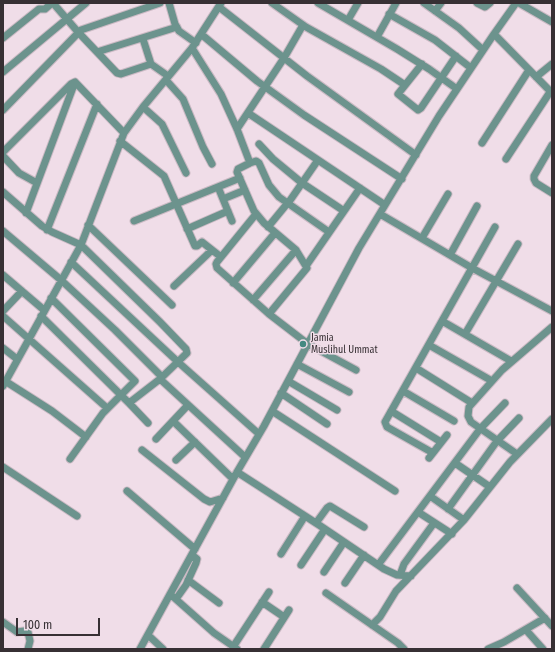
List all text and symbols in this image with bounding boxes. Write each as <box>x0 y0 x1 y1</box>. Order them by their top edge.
place label: Jamia Muslihul Ummat <box>311 332 378 356</box>
marker: Jamia Muslihul Ummat <box>298 339 308 349</box>
scale bar <box>18 610 102 636</box>
text: 100 m <box>23 618 52 632</box>

